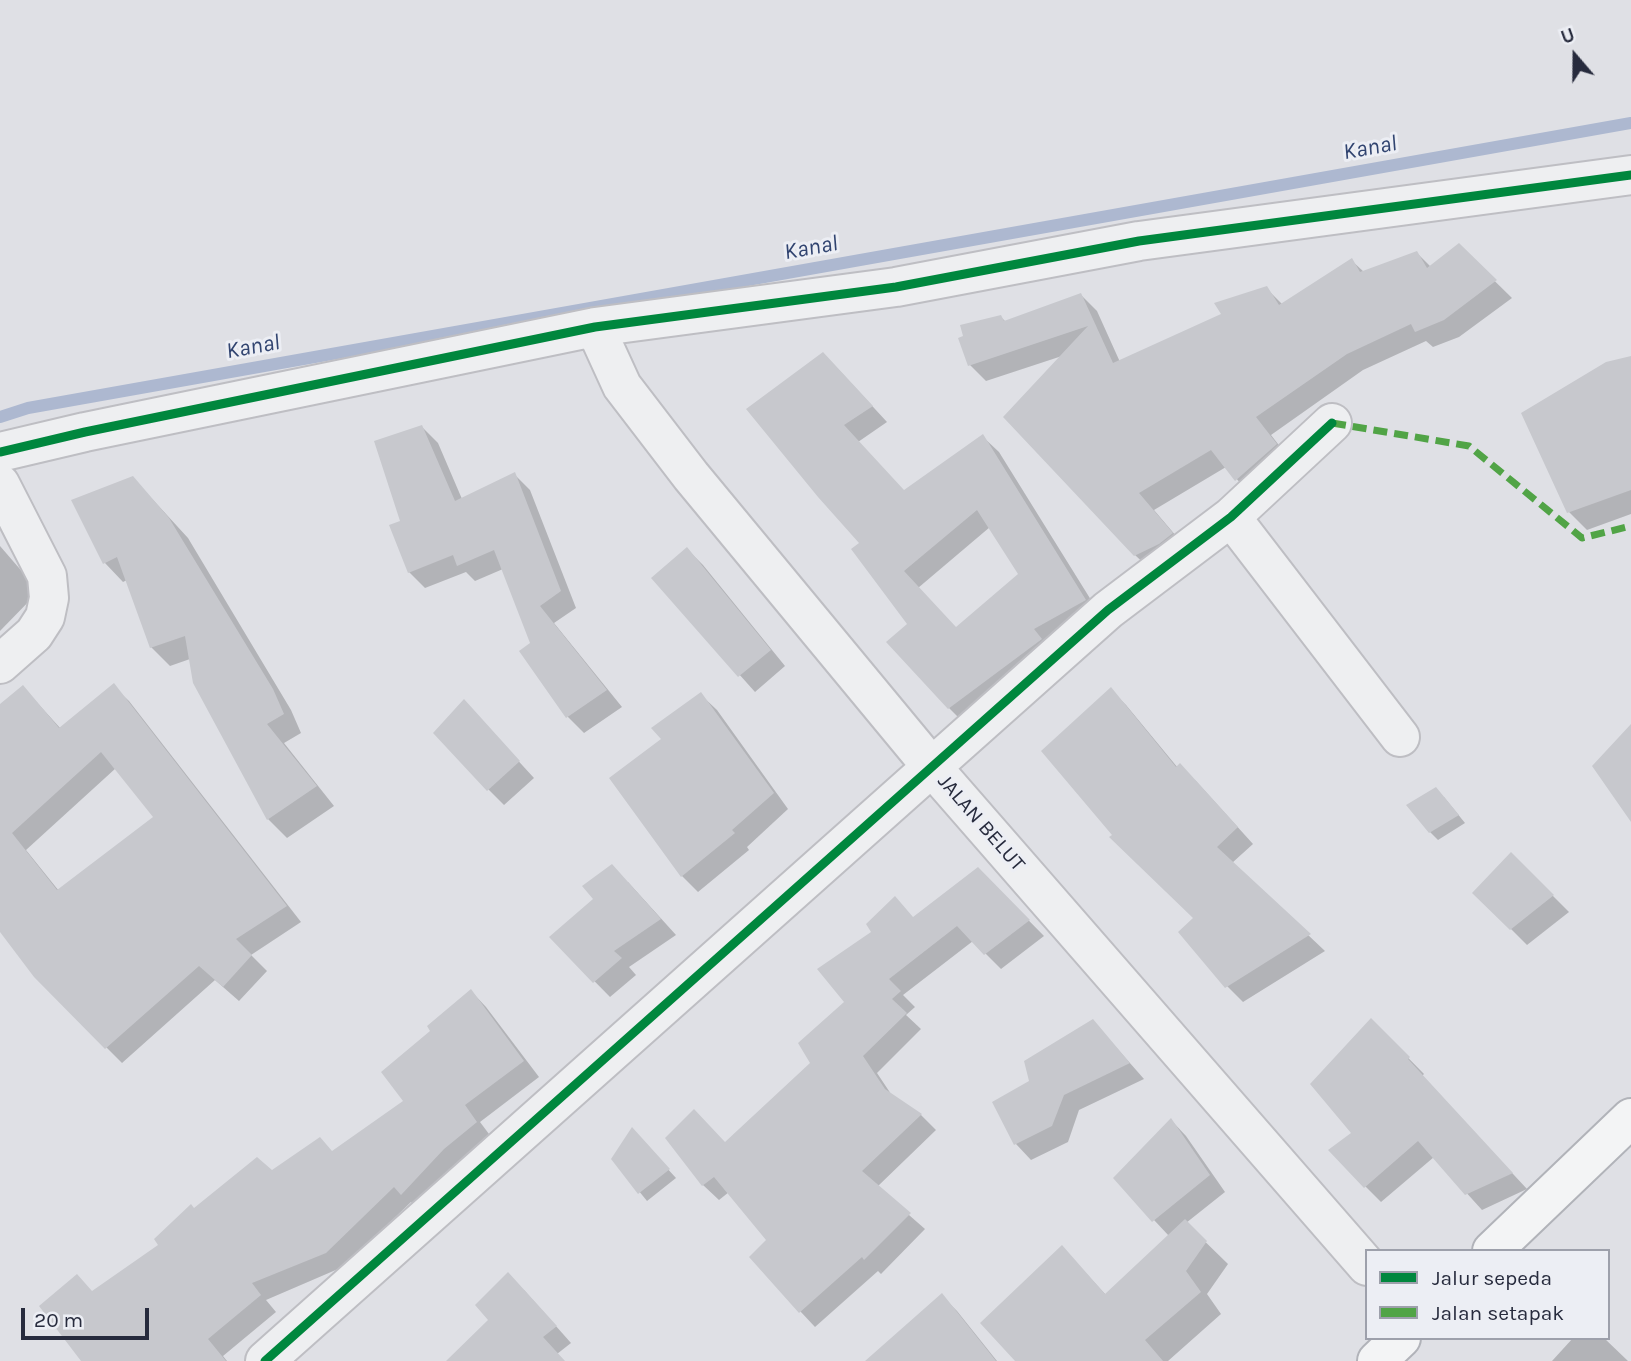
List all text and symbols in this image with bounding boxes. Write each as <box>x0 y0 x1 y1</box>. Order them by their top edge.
north arrow <box>1540 21 1610 91</box>
text: U <box>1558 24 1578 49</box>
water label: Kanal <box>1341 130 1399 166</box>
water label: Kanal <box>782 230 840 266</box>
water label: Kanal <box>224 329 282 365</box>
street label: JALAN BELUT <box>932 769 1030 877</box>
legend <box>1365 1249 1610 1340</box>
text: Jalur sepeda <box>1432 1266 1552 1290</box>
scale bar <box>24 1294 152 1338</box>
text: Jalan setapak <box>1432 1301 1564 1325</box>
text: 20 m <box>34 1308 83 1332</box>

